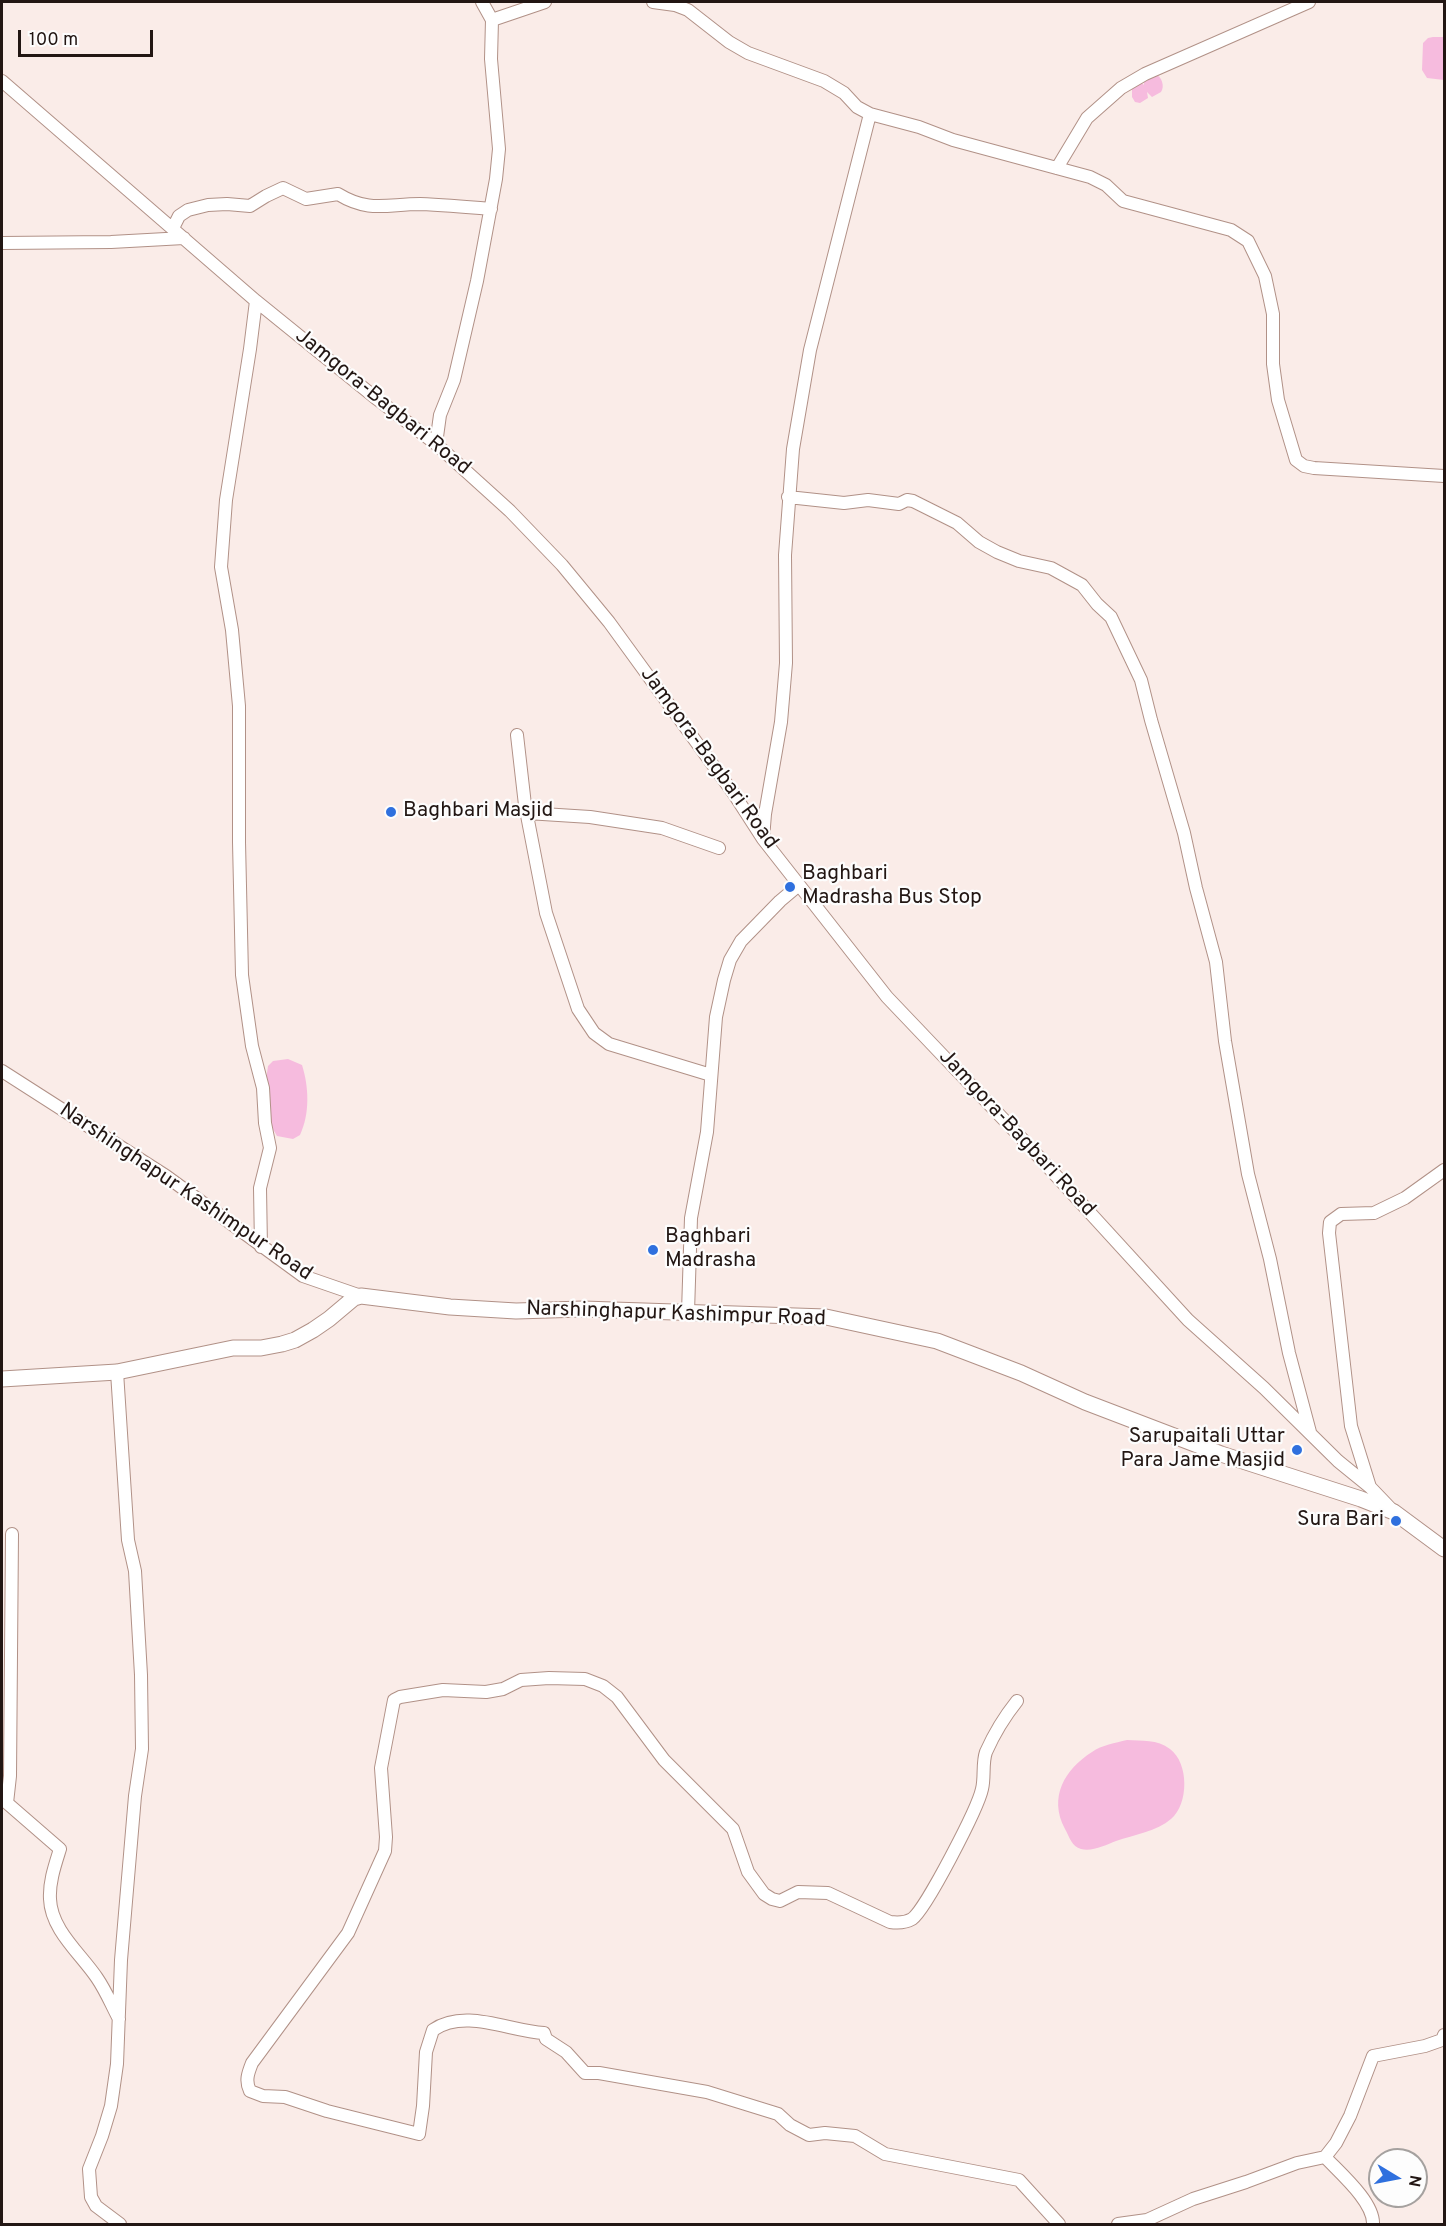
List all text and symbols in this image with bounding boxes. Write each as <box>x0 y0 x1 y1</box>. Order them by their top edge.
scale bar <box>21 18 156 56</box>
text: 100 m <box>29 29 78 52</box>
street label: Jamgora-Bagbari Road <box>289 324 475 482</box>
street label: Jamgora-Bagbari Road <box>634 663 782 855</box>
place label: Baghbari Masjid <box>403 799 553 825</box>
marker: Baghbari Masjid <box>384 805 398 819</box>
place label: Baghbari Madrasha Bus Stop <box>802 862 982 912</box>
marker: Baghbari Madrasha Bus Stop <box>783 880 797 894</box>
street label: Jamgora-Bagbari Road <box>932 1045 1100 1223</box>
street label: Narshinghapur Kashimpur Road <box>54 1099 316 1287</box>
place label: Baghbari Madrasha <box>665 1225 756 1275</box>
marker: Baghbari Madrasha <box>646 1243 660 1257</box>
street label: Narshinghapur Kashimpur Road <box>526 1297 826 1333</box>
place label: Sarupaitali Uttar Para Jame Masjid <box>1120 1425 1285 1475</box>
marker: Sarupaitali Uttar Para Jame Masjid <box>1290 1443 1304 1457</box>
place label: Sura Bari <box>1297 1508 1384 1534</box>
marker: Sura Bari <box>1389 1514 1403 1528</box>
north arrow <box>1368 2148 1428 2208</box>
text: N <box>1403 2173 1425 2188</box>

